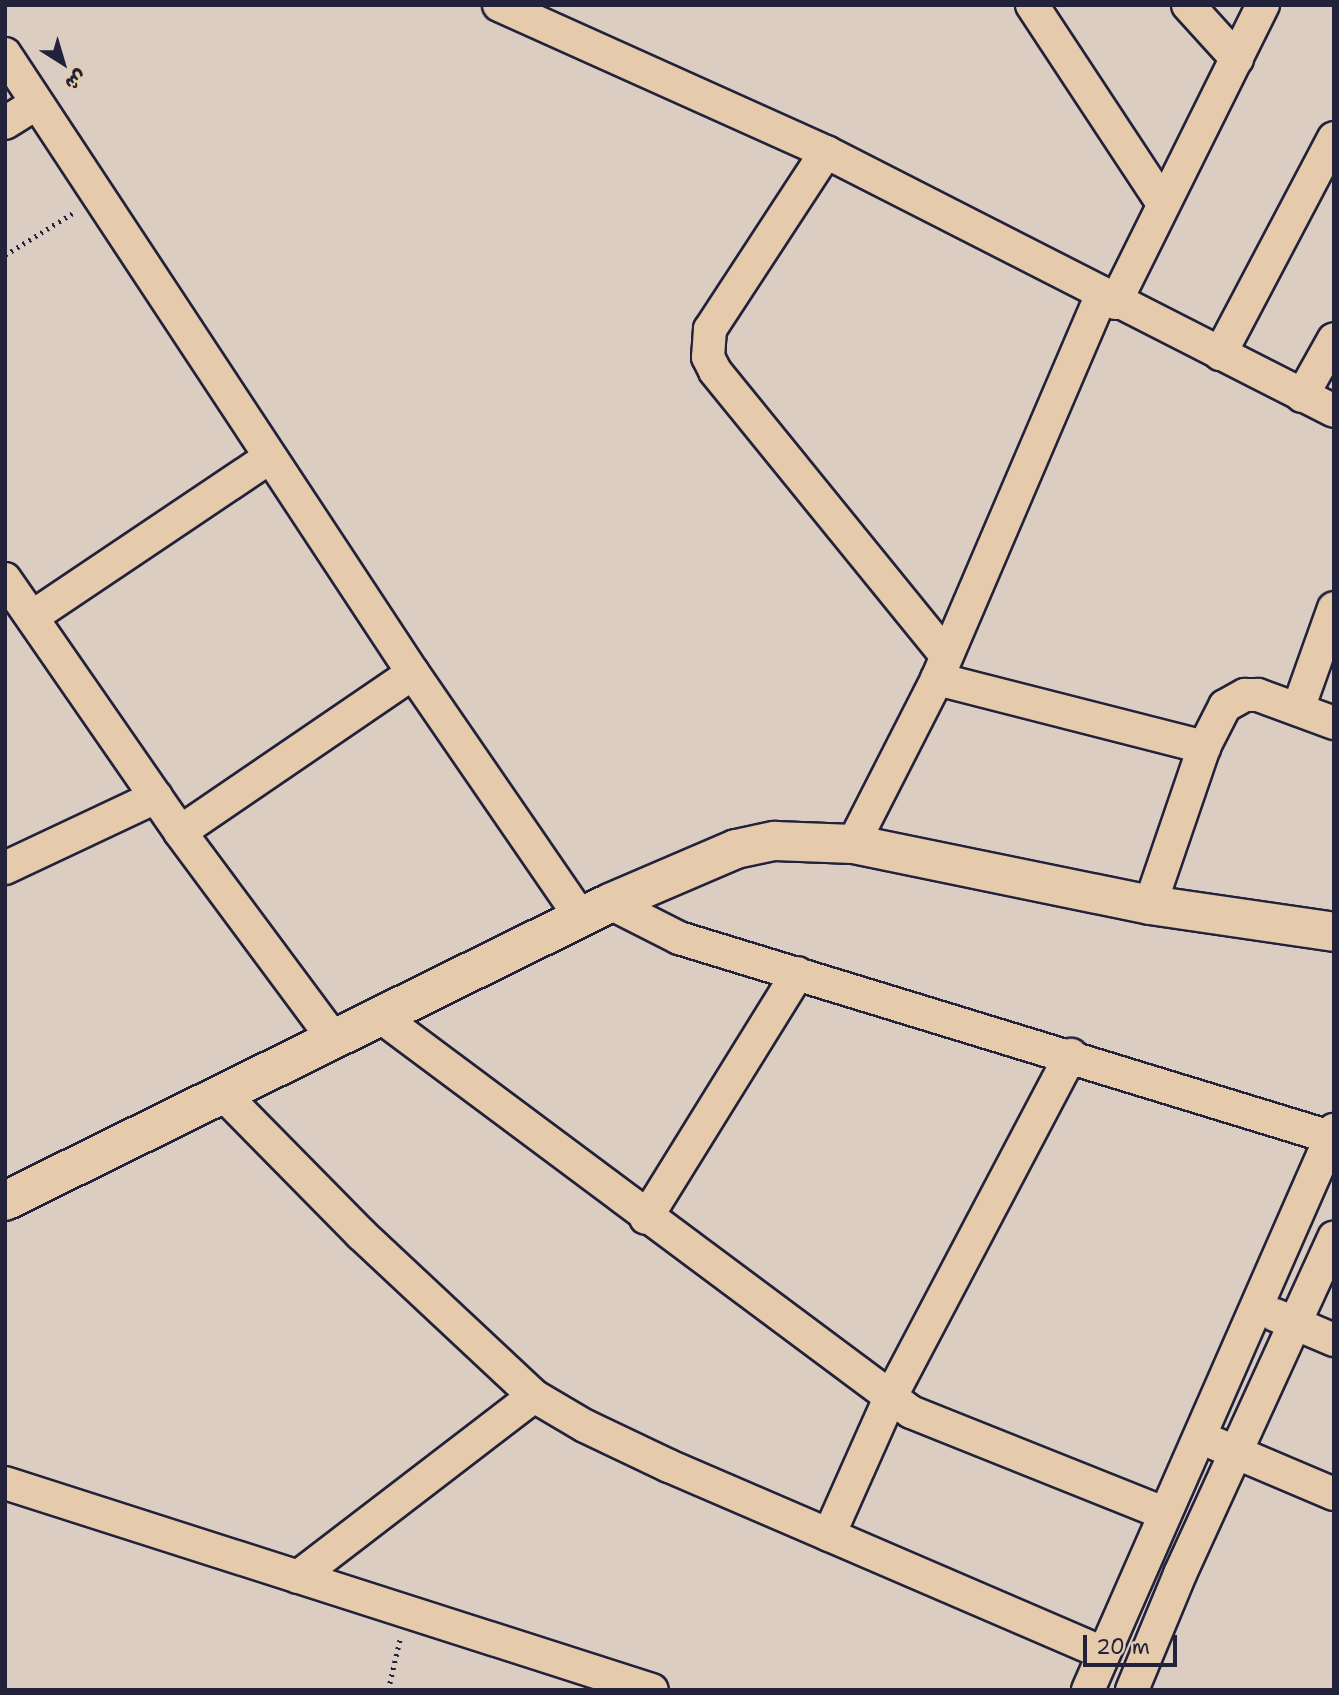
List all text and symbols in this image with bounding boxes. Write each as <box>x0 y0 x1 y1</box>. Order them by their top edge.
north arrow <box>28 28 98 98</box>
text: ش <box>60 64 92 96</box>
scale bar <box>1087 1622 1182 1666</box>
text: 20 m <box>1096 1633 1150 1661</box>

